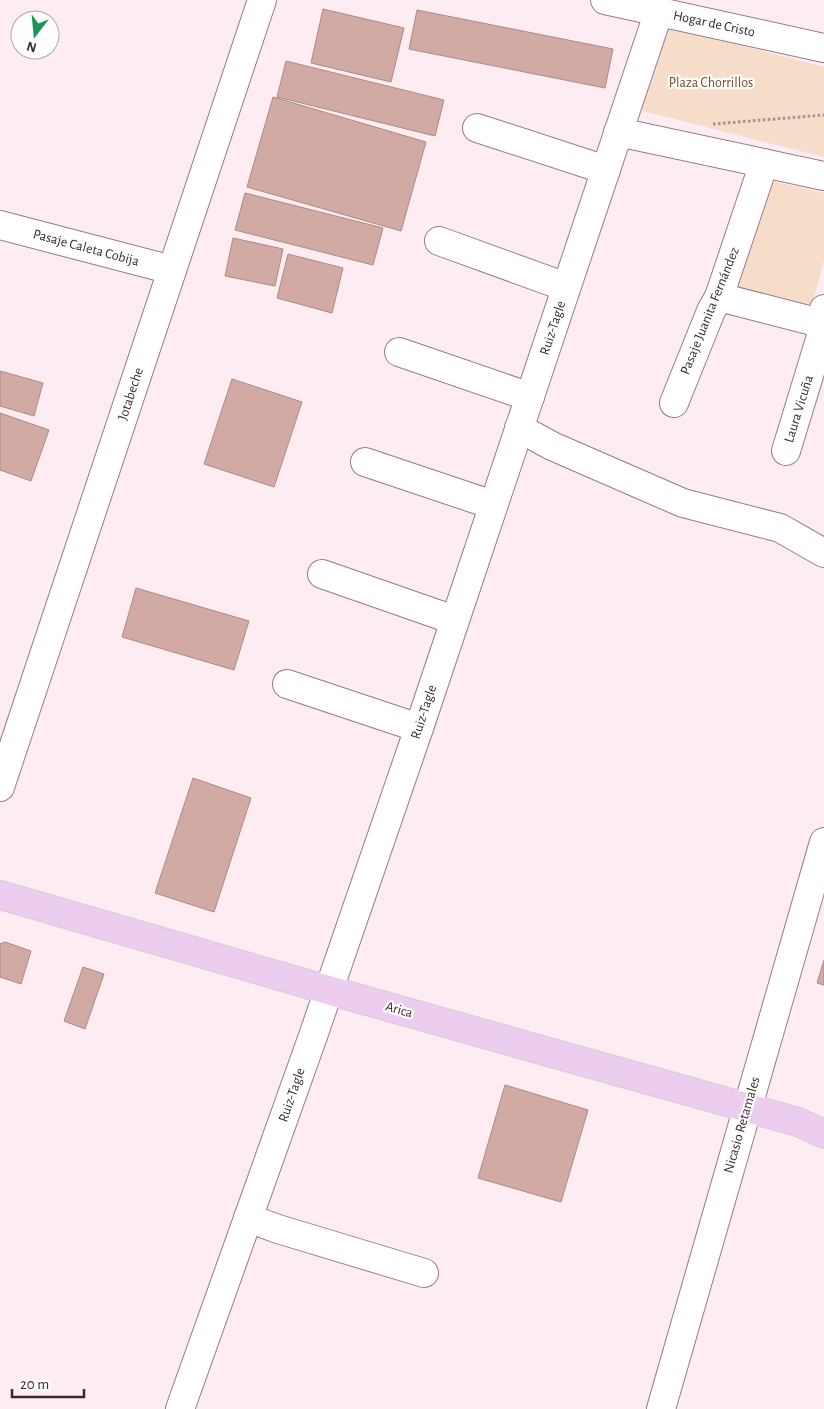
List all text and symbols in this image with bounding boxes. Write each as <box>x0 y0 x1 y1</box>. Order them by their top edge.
street label: Hogar de Cristo <box>672 9 756 40</box>
north arrow <box>10 10 60 60</box>
text: N <box>25 38 38 55</box>
park label: Plaza Chorrillos <box>669 76 753 90</box>
street label: Pasaje Caleta Cobija <box>32 227 141 269</box>
street label: Pasaje Juanita Fernández <box>678 245 742 377</box>
street label: Ruiz-Tagle <box>538 299 568 357</box>
street label: Jotabeche <box>116 366 146 422</box>
street label: Laura Vicuña <box>782 373 816 444</box>
street label: Ruiz-Tagle <box>409 683 439 741</box>
street label: Arica <box>384 999 415 1021</box>
street label: Ruiz-Tagle <box>276 1066 308 1124</box>
street label: Nicasio Retamales <box>722 1075 762 1175</box>
scale bar <box>12 1366 85 1398</box>
text: 20 m <box>20 1377 49 1392</box>

